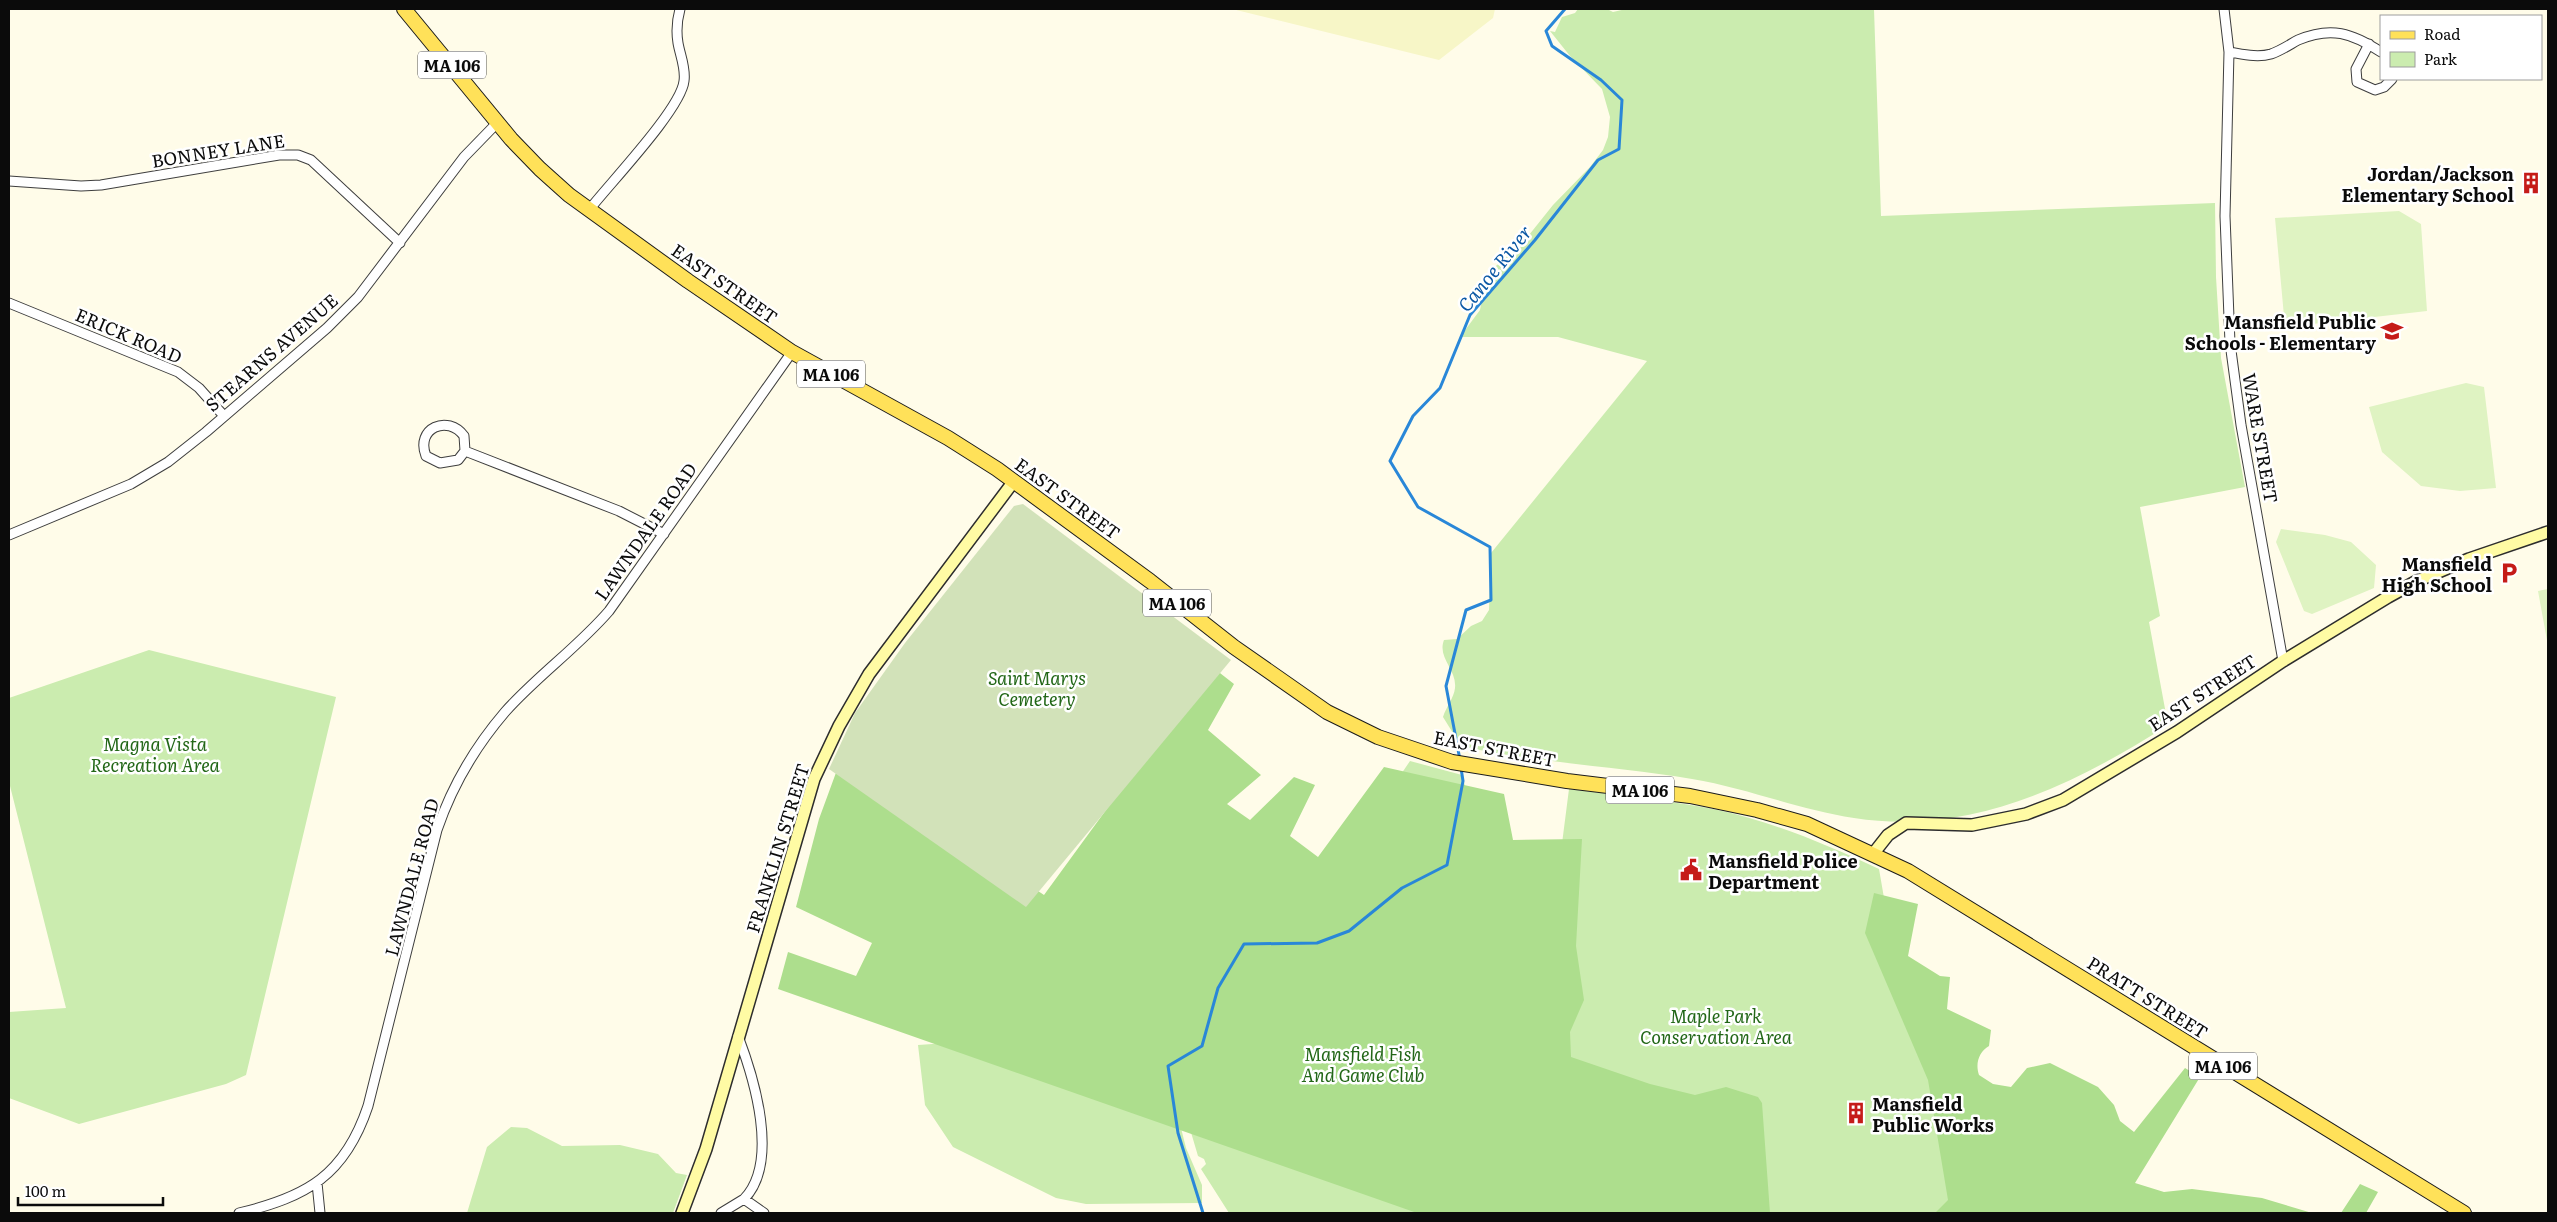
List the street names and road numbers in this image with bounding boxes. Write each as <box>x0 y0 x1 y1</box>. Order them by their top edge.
road number: MA 106 <box>418 52 486 78</box>
street label: BONNEY LANE <box>150 126 286 174</box>
street label: EAST STREET <box>666 236 784 330</box>
street label: STEARNS AVENUE <box>199 287 343 417</box>
street label: ERICK ROAD <box>71 300 187 370</box>
road number: MA 106 <box>797 360 865 388</box>
street label: WARE STREET <box>2236 371 2286 505</box>
street label: EAST STREET <box>1010 451 1126 545</box>
street label: LAWNDALE ROAD <box>587 457 703 605</box>
road number: MA 106 <box>1143 590 1211 616</box>
street label: EAST STREET <box>2142 647 2262 737</box>
street label: EAST STREET <box>1431 723 1559 773</box>
street label: FRANKLIN STREET <box>738 760 816 936</box>
road number: MA 106 <box>1606 776 1674 804</box>
street label: LAWNDALE ROAD <box>377 795 445 959</box>
street label: PRATT STREET <box>2082 949 2214 1045</box>
road number: MA 106 <box>2189 1052 2257 1080</box>

